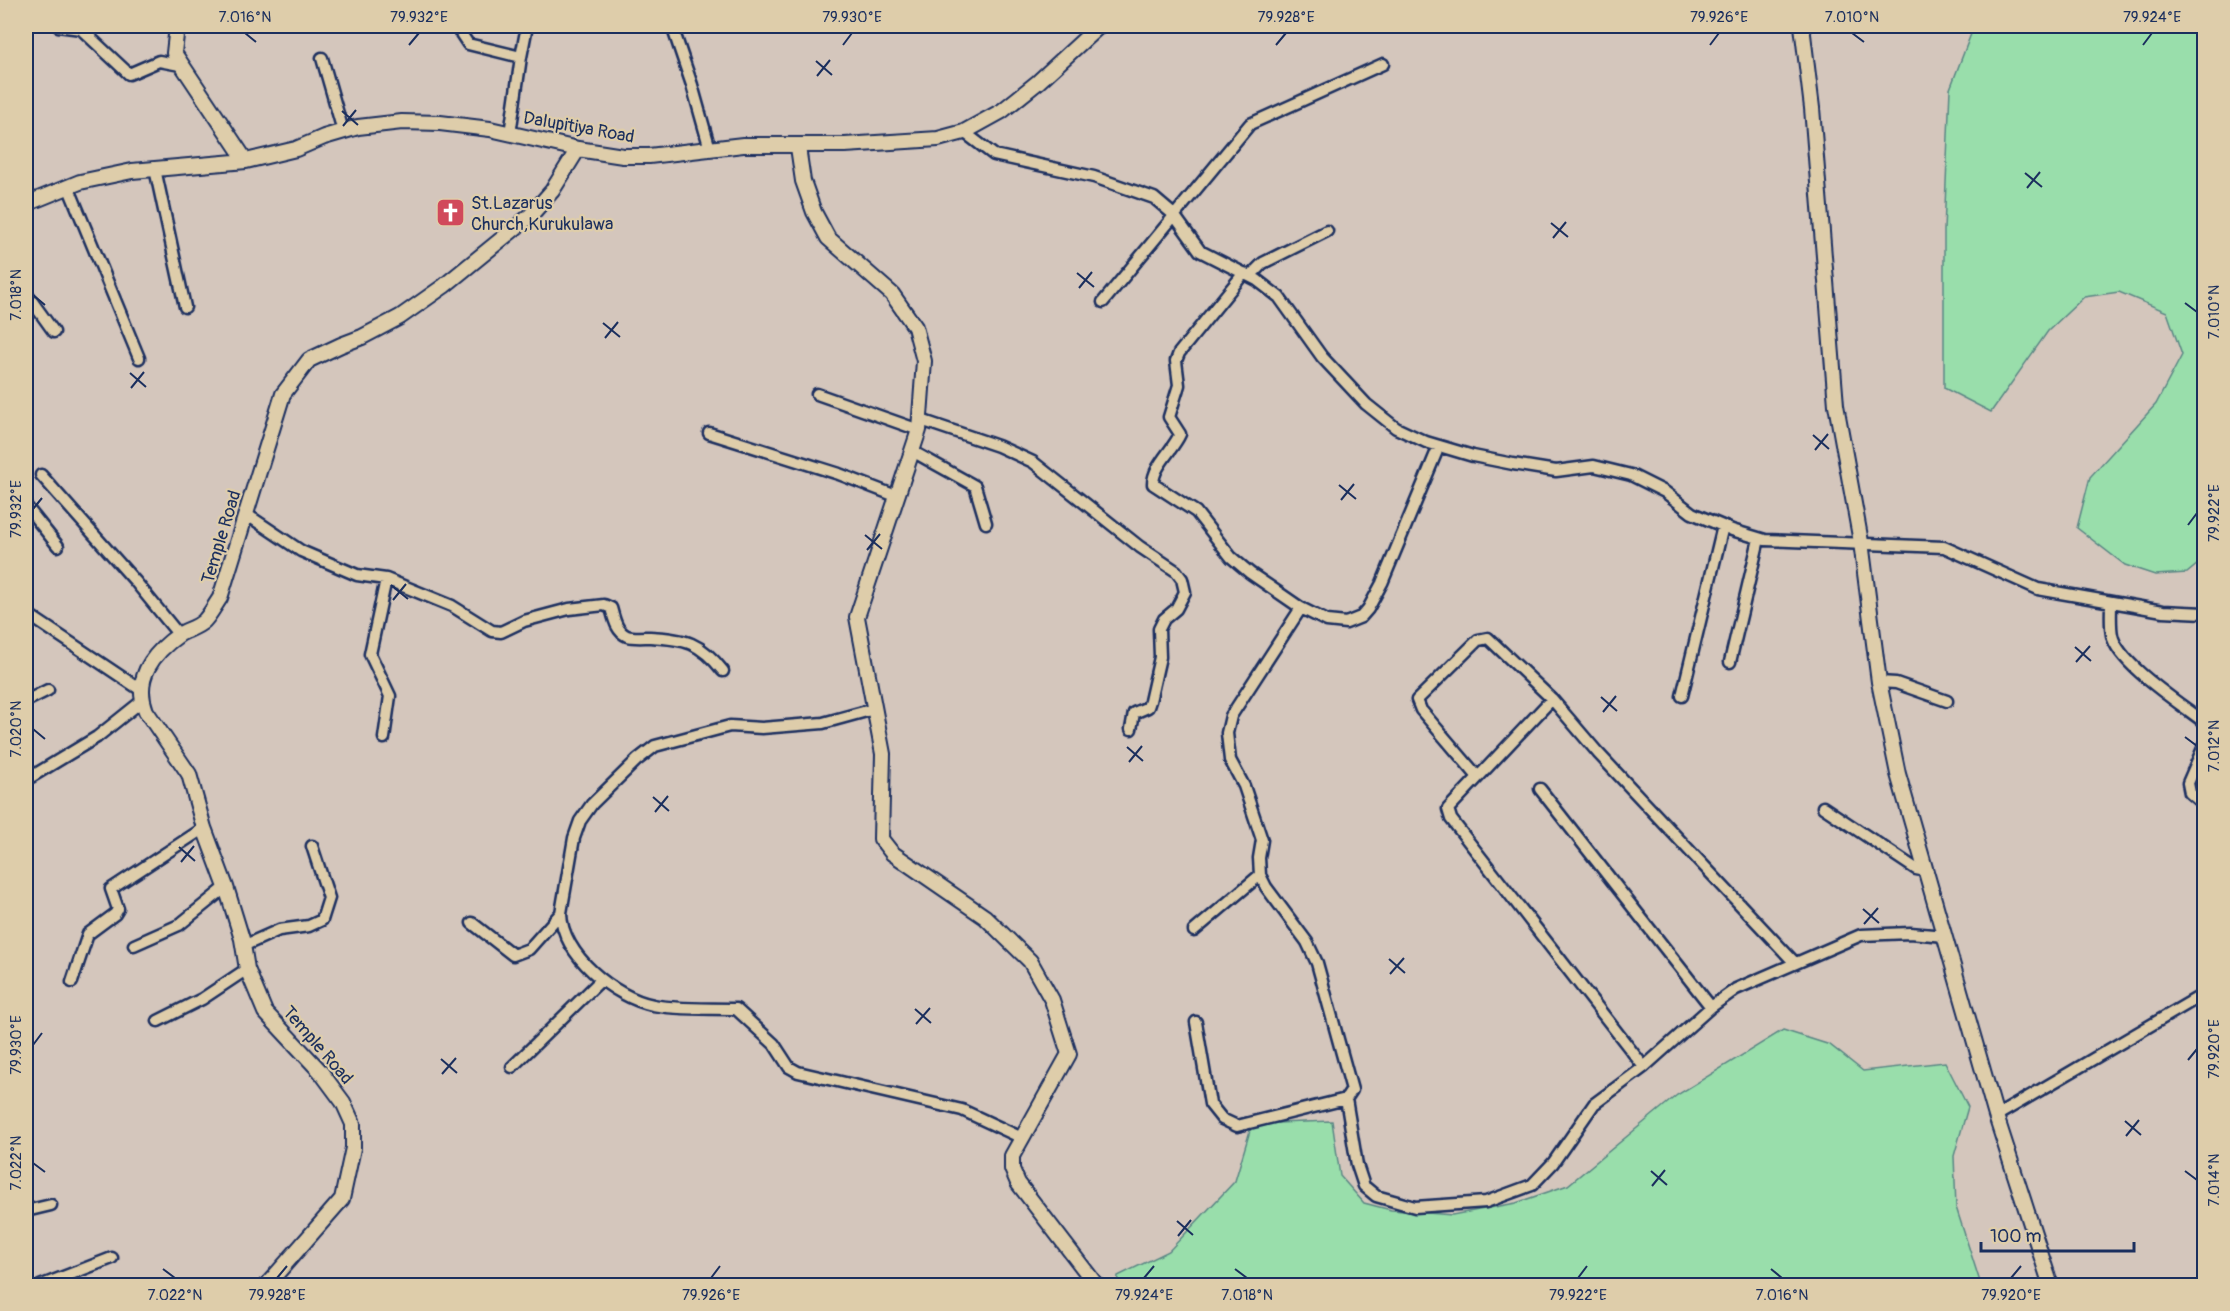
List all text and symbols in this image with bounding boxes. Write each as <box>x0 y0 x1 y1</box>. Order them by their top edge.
text: 7.016°N <box>219 8 271 27</box>
text: 79.932°E <box>390 8 448 27</box>
text: 79.930°E <box>822 8 882 27</box>
text: 79.928°E <box>1258 8 1315 27</box>
text: 79.926°E <box>1690 8 1748 27</box>
text: 7.010°N <box>1825 8 1879 27</box>
text: 79.924°E <box>2123 8 2181 27</box>
street label: Dalupitiya Road <box>522 106 636 149</box>
place label: St.Lazarus Church,Kurukulawa <box>471 192 613 236</box>
church icon: St.Lazarus Church,Kurukulawa <box>434 197 466 229</box>
text: 7.018°N <box>7 269 26 321</box>
text: 7.010°N <box>2205 285 2224 339</box>
text: 79.932°E <box>7 480 26 538</box>
text: 79.922°E <box>2205 484 2224 542</box>
street label: Temple Road <box>196 488 247 587</box>
text: 7.020°N <box>7 701 26 757</box>
text: 7.012°N <box>2205 720 2224 772</box>
street label: Temple Road <box>277 1001 358 1089</box>
text: 79.930°E <box>7 1015 26 1075</box>
text: 79.920°E <box>2205 1019 2224 1079</box>
text: 7.022°N <box>7 1136 26 1190</box>
text: 7.014°N <box>2205 1154 2224 1206</box>
scale bar <box>1981 1215 2134 1253</box>
text: 100 m <box>1990 1225 2042 1248</box>
text: 7.022°N <box>148 1286 202 1305</box>
text: 79.928°E <box>249 1286 306 1305</box>
text: 79.926°E <box>682 1286 740 1305</box>
text: 79.924°E <box>1115 1286 1173 1305</box>
text: 7.018°N <box>1221 1286 1273 1305</box>
text: 79.922°E <box>1549 1286 1607 1305</box>
text: 7.016°N <box>1756 1286 1808 1305</box>
text: 79.920°E <box>1981 1286 2041 1305</box>

